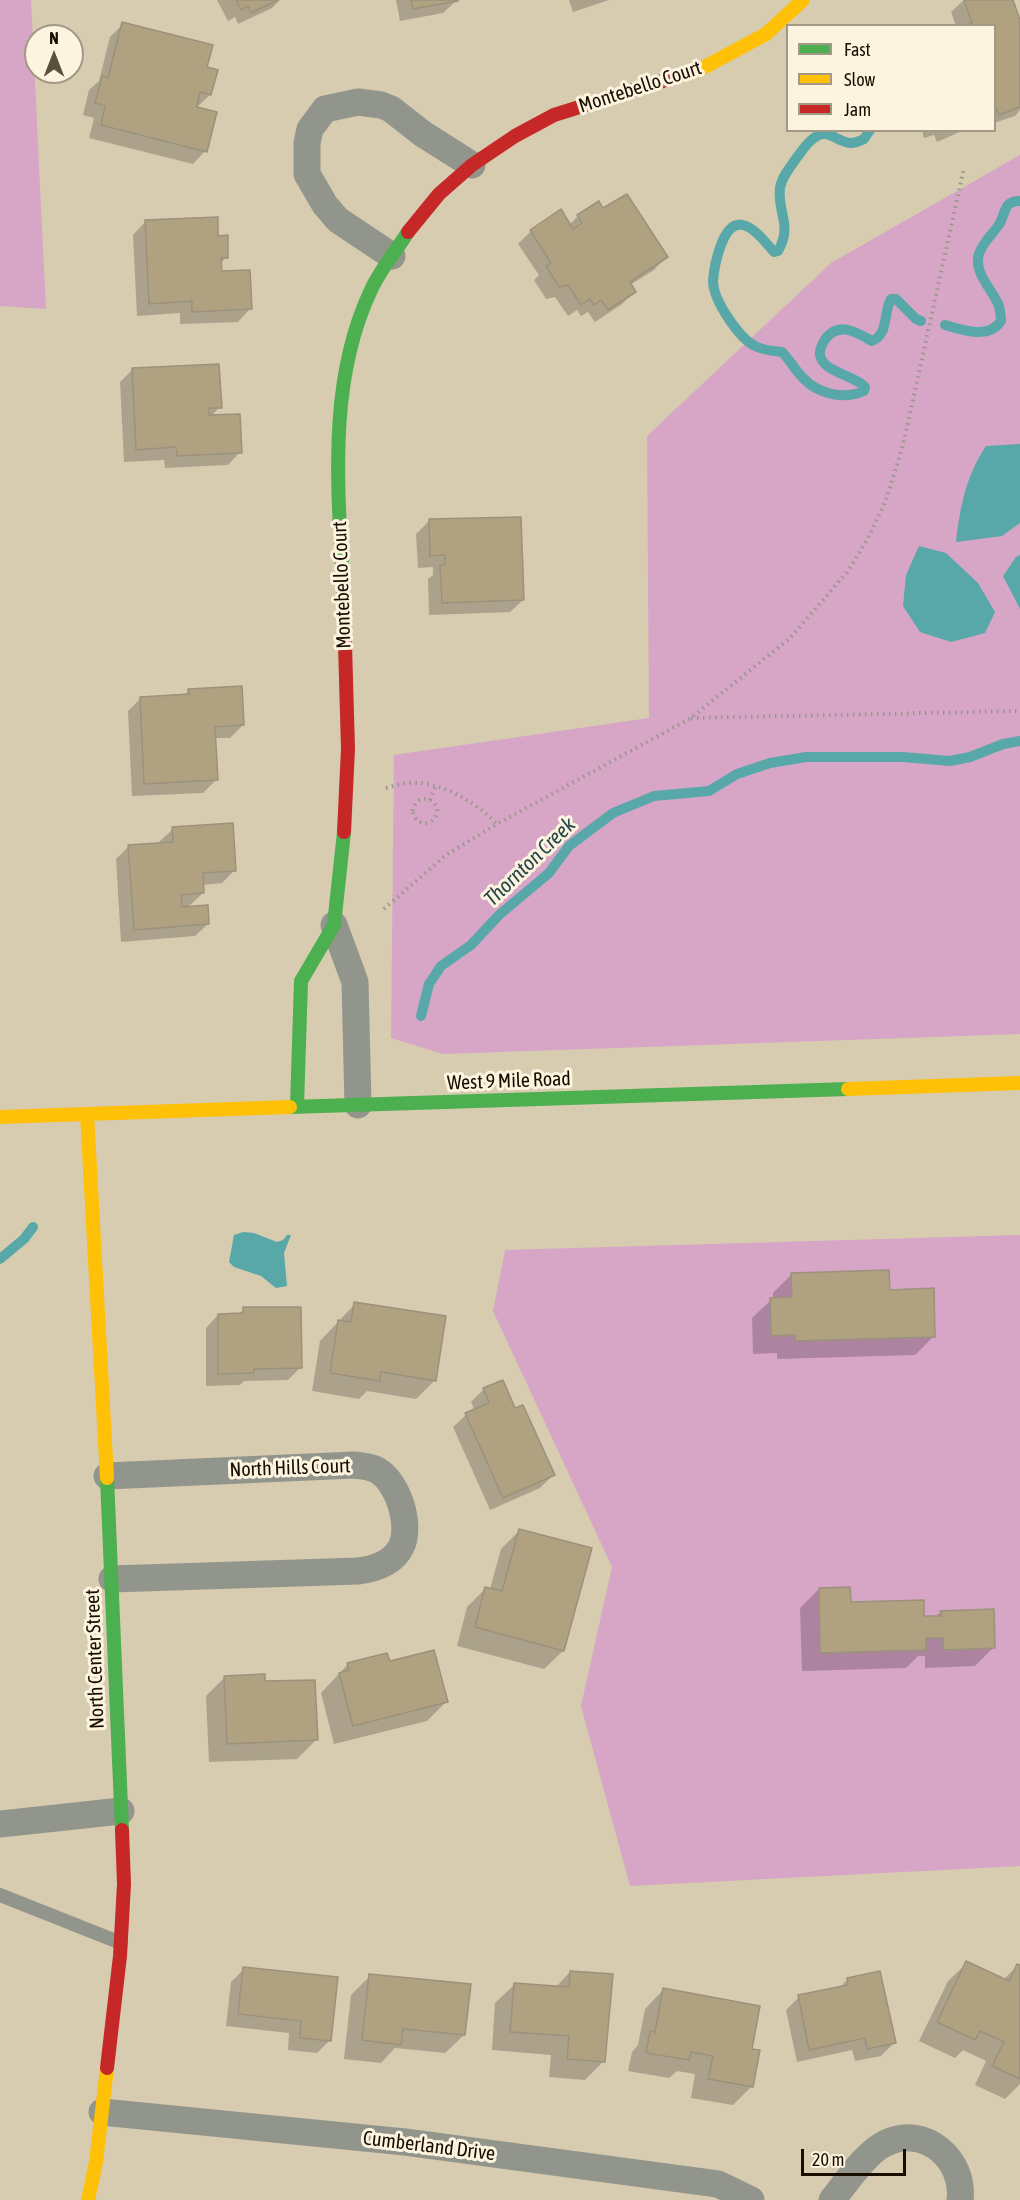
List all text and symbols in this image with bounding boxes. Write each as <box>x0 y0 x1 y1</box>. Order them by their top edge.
north arrow <box>24 24 84 84</box>
legend <box>786 24 996 132</box>
text: N <box>49 29 59 47</box>
text: Fast <box>844 39 871 60</box>
street label: Montebello Court <box>576 56 704 118</box>
text: Slow <box>844 69 875 90</box>
text: Jam <box>844 99 871 120</box>
street label: Montebello Court <box>328 521 356 649</box>
water label: Thornton Creek <box>479 812 581 912</box>
street label: West 9 Mile Road <box>447 1067 571 1095</box>
street label: North Hills Court <box>229 1454 351 1482</box>
street label: North Center Street <box>81 1589 109 1729</box>
street label: Cumberland Drive <box>362 2126 496 2166</box>
scale bar <box>804 2137 909 2175</box>
text: 20 m <box>812 2149 844 2170</box>

